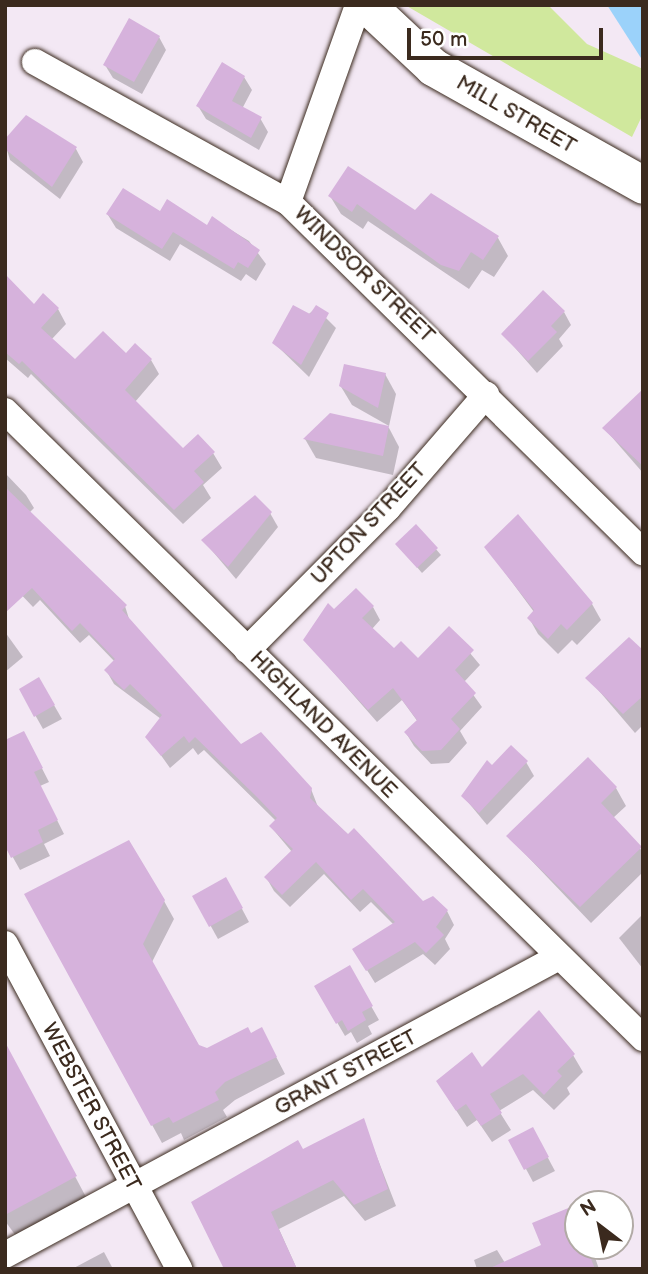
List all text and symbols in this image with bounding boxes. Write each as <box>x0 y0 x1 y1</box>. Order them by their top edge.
scale bar <box>410 14 606 58</box>
text: 50 m <box>420 27 467 52</box>
street label: MILL STREET <box>451 70 581 160</box>
street label: WINDSOR STREET <box>288 201 440 349</box>
street label: UPTON STREET <box>306 458 432 590</box>
street label: HIGHLAND AVENUE <box>244 646 402 804</box>
street label: WEBSTER STREET <box>36 1019 146 1195</box>
street label: GRANT STREET <box>270 1025 422 1121</box>
north arrow <box>564 1190 634 1260</box>
text: N <box>577 1195 601 1222</box>

